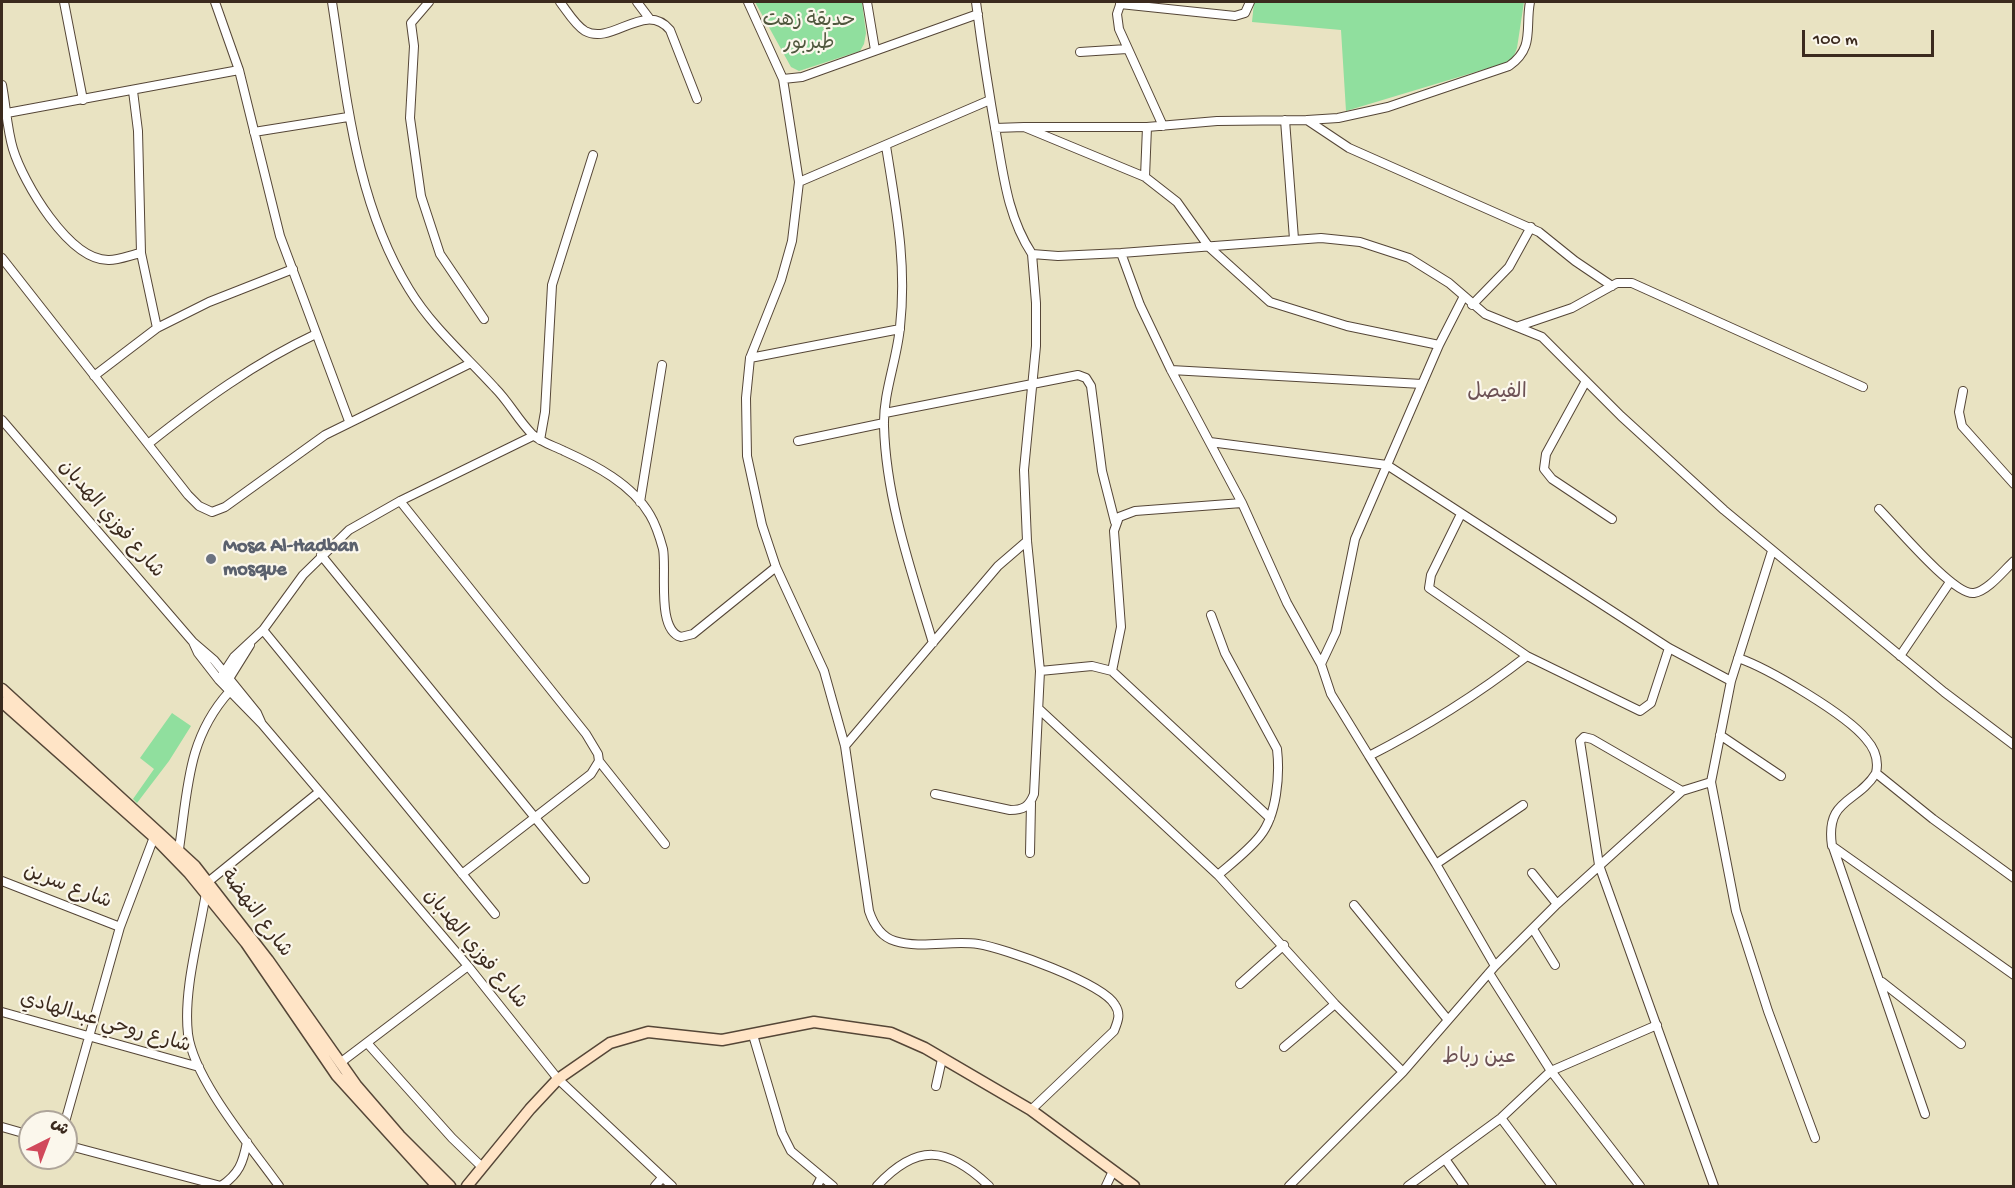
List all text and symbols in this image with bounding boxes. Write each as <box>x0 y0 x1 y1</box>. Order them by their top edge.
park label: حديقة زهت طبربور <box>762 10 856 57</box>
scale bar <box>1805 18 1937 56</box>
text: 100 m <box>1813 30 1858 51</box>
district label: الفيصل <box>1467 381 1527 407</box>
street label: شارع فوزي الهدبان <box>52 456 168 584</box>
place label: Mosa Al-Hadban mosque <box>223 536 358 583</box>
marker: Mosa Al-Hadban mosque <box>204 552 218 566</box>
street label: شارع سرين <box>20 860 114 916</box>
street label: شارع النهضة <box>214 865 296 963</box>
street label: شارع فوزي الهدبان <box>417 885 531 1015</box>
street label: شارع روحي عبدالهادي <box>17 988 193 1060</box>
district label: عين رباط <box>1442 1046 1516 1072</box>
north arrow <box>18 1110 78 1170</box>
text: ش <box>46 1115 72 1141</box>

